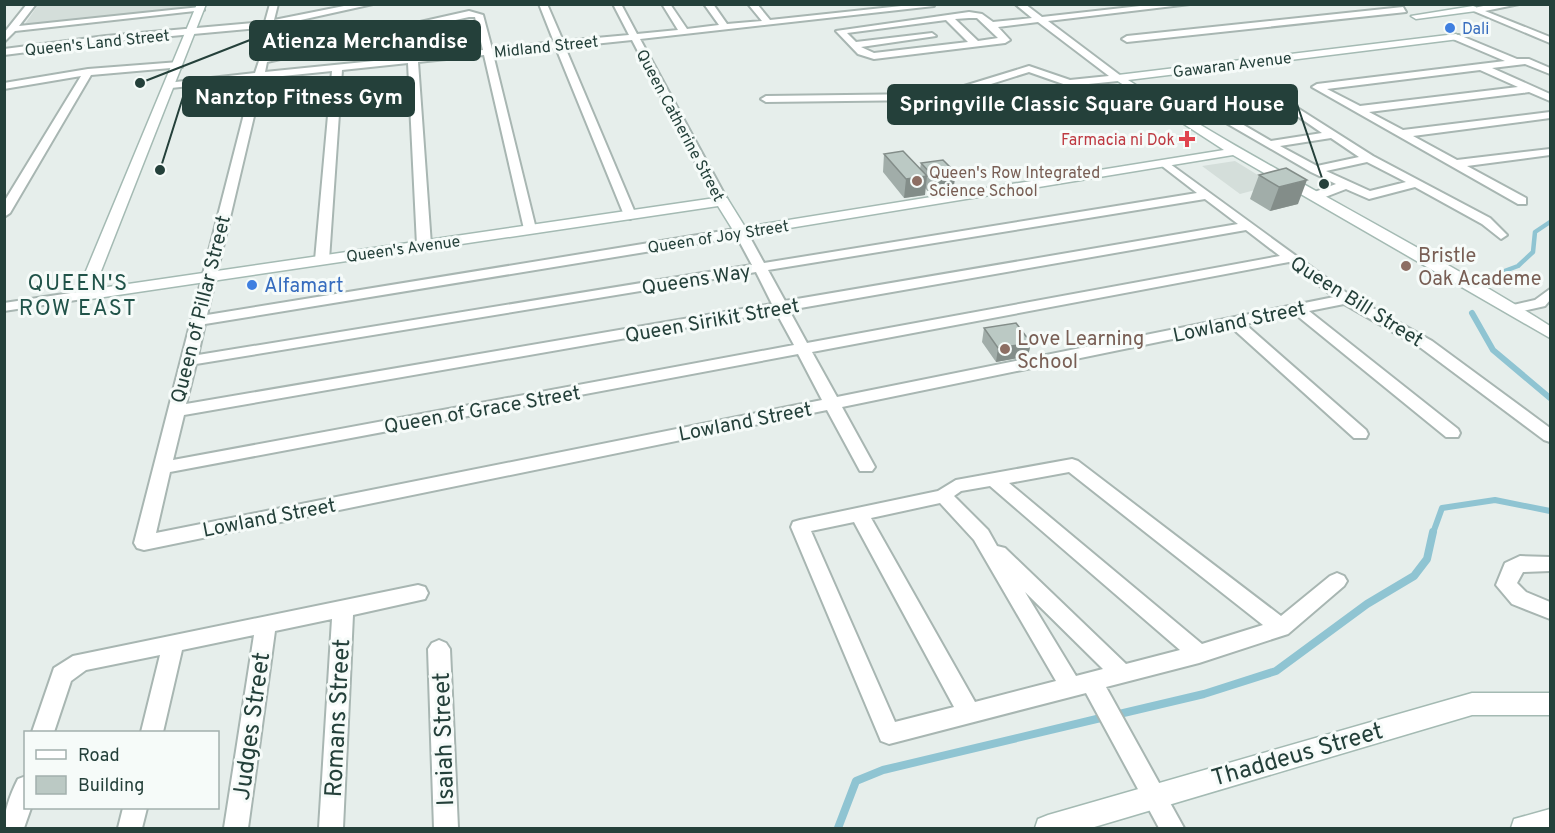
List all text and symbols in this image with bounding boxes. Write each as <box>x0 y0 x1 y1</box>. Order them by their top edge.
place label: Dali <box>1462 20 1489 40</box>
callout: Atienza Merchandise <box>250 21 480 60</box>
marker: Dali <box>1443 21 1457 35</box>
street label: Queen's Land Street <box>24 26 171 62</box>
text: Atienza Merchandise <box>262 29 468 56</box>
street label: Midland Street <box>493 33 599 63</box>
street label: Queen Catherine Street <box>631 47 728 205</box>
street label: Gawaran Avenue <box>1172 49 1293 83</box>
callout: Nanztop Fitness Gym <box>183 77 414 116</box>
text: Nanztop Fitness Gym <box>195 85 403 112</box>
callout: Springville Classic Square Guard House <box>888 85 1297 124</box>
text: Springville Classic Square Guard House <box>900 92 1284 119</box>
place label: Farmacia ni Dok <box>1061 131 1175 151</box>
marker: Farmacia ni Dok <box>1180 132 1194 146</box>
place label: Queen's Row Integrated Science School <box>929 164 1100 202</box>
marker: Queen's Row Integrated Science School <box>910 174 924 188</box>
street label: Queen of Pillar Street <box>166 213 238 406</box>
street label: Queen of Joy Street <box>646 217 790 259</box>
street label: Queen's Avenue <box>345 232 462 268</box>
place label: Bristle Oak Academe <box>1418 244 1541 293</box>
street label: Queen Bill Street <box>1284 251 1427 354</box>
marker: Bristle Oak Academe <box>1399 259 1413 273</box>
street label: Queens Way <box>640 260 753 302</box>
district label: QUEEN'S ROW EAST <box>19 271 137 323</box>
place label: Alfamart <box>264 274 344 300</box>
marker: Alfamart <box>245 278 259 292</box>
street label: Queen Sirikit Street <box>623 294 802 350</box>
street label: Lowland Street <box>1171 296 1308 350</box>
place label: Love Learning School <box>1017 327 1144 376</box>
marker: Love Learning School <box>998 342 1012 356</box>
street label: Queen of Grace Street <box>382 381 582 441</box>
street label: Lowland Street <box>677 397 814 449</box>
street label: Lowland Street <box>201 493 338 545</box>
street label: Romans Street <box>320 638 358 798</box>
street label: Judges Street <box>228 650 278 802</box>
street label: Isaiah Street <box>428 671 462 806</box>
street label: Thaddeus Street <box>1208 717 1387 795</box>
legend <box>24 731 219 809</box>
text: Road <box>78 745 120 768</box>
text: Building <box>78 775 144 798</box>

